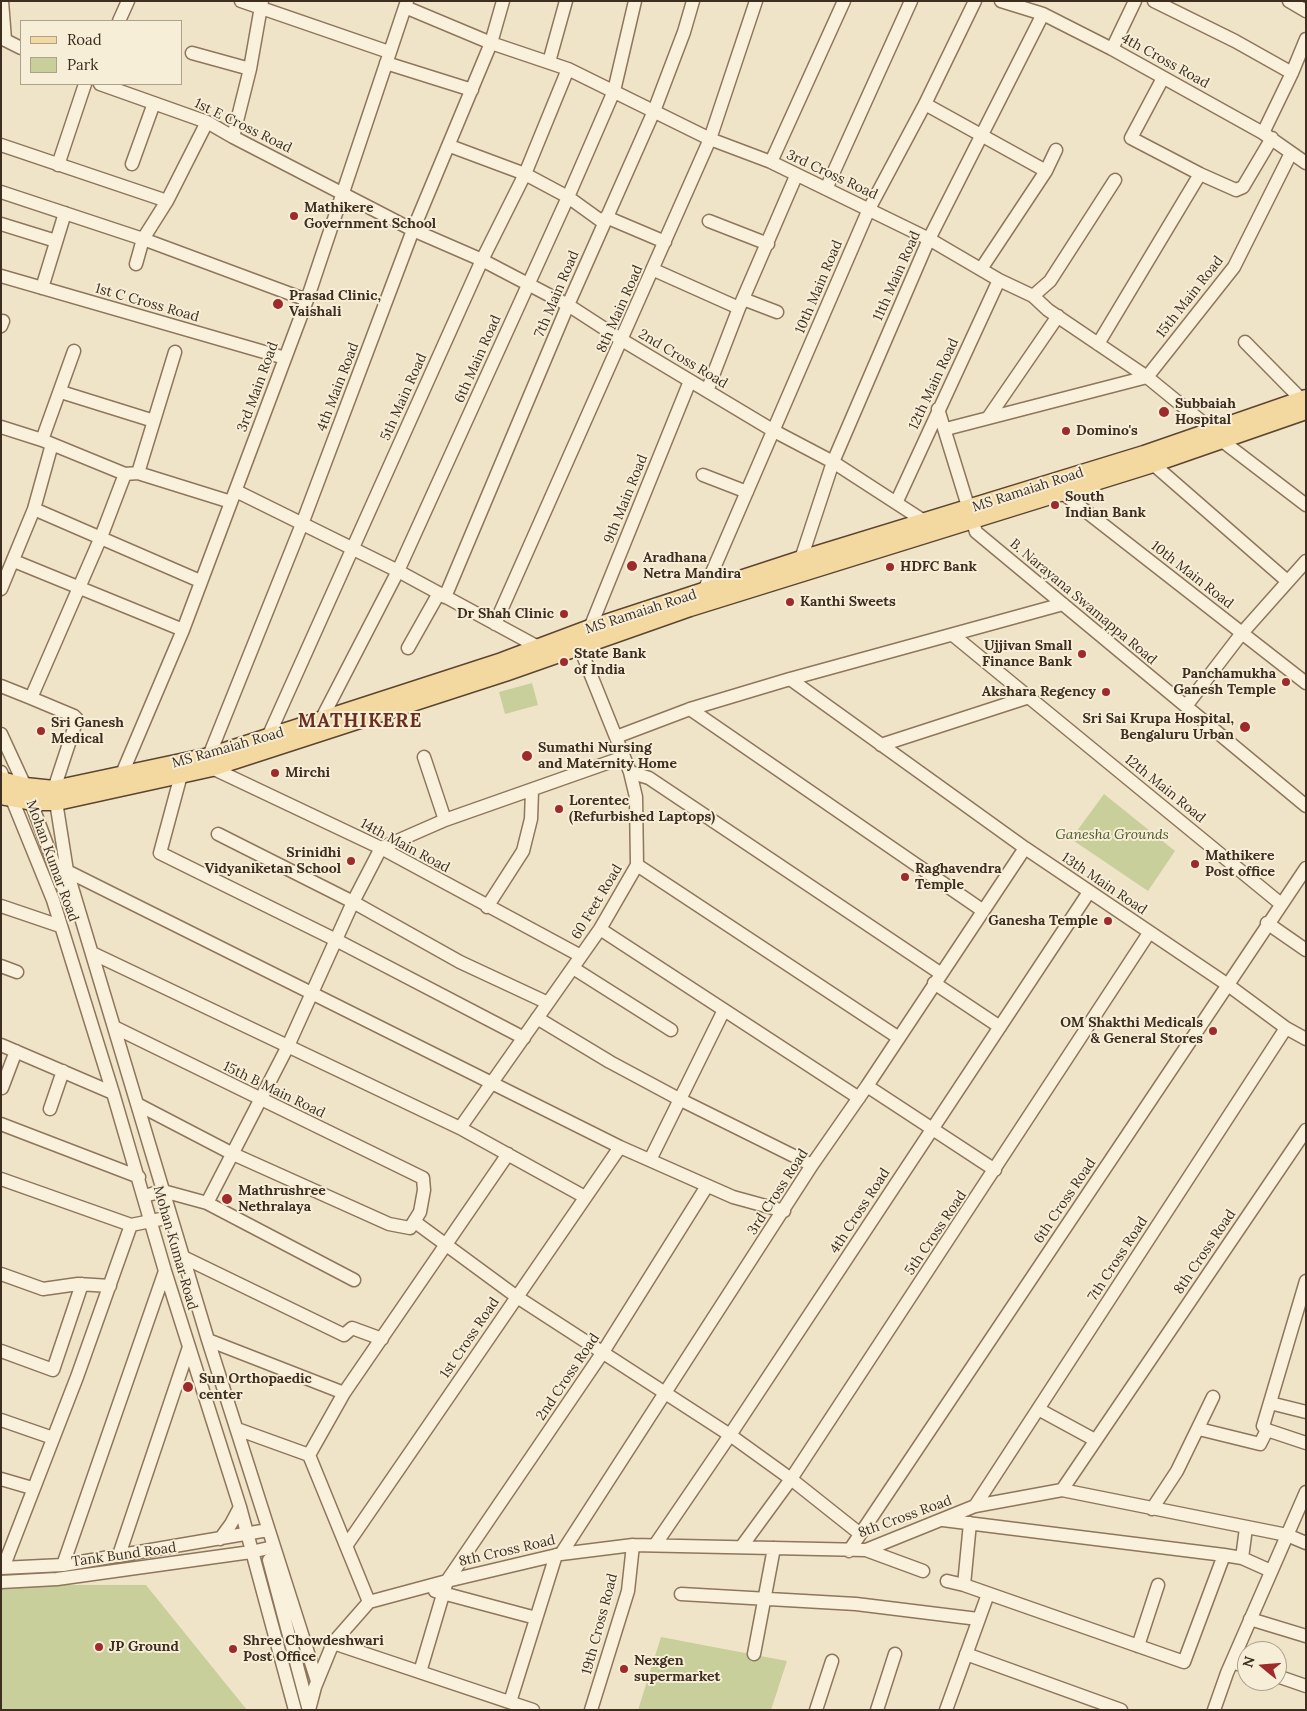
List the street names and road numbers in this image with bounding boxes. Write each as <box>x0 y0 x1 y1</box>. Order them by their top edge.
street label: 4th Cross Road <box>1118 30 1212 92</box>
street label: 1st E Cross Road <box>192 95 294 157</box>
street label: 3rd Cross Road <box>784 146 880 204</box>
street label: 11th Main Road <box>870 229 924 323</box>
street label: 10th Main Road <box>792 238 846 336</box>
street label: 7th Main Road <box>531 248 583 340</box>
street label: 15th Main Road <box>1153 253 1227 341</box>
street label: 8th Main Road <box>593 263 647 355</box>
street label: 1st C Cross Road <box>93 280 201 326</box>
street label: 6th Main Road <box>451 313 505 405</box>
street label: 2nd Cross Road <box>635 326 731 392</box>
street label: 12th Main Road <box>906 336 962 432</box>
street label: 3rd Main Road <box>234 340 282 434</box>
street label: 4th Main Road <box>313 340 363 434</box>
street label: 5th Main Road <box>377 351 431 443</box>
street label: 9th Main Road <box>601 452 651 546</box>
street label: MS Ramaiah Road <box>970 464 1086 516</box>
street label: B. Narayana Swamappa Road <box>1006 536 1160 668</box>
street label: 10th Main Road <box>1147 538 1237 612</box>
street label: MS Ramaiah Road <box>583 586 699 638</box>
street label: MS Ramaiah Road <box>170 724 286 772</box>
street label: 12th Main Road <box>1121 751 1209 827</box>
street label: Mohan Kumar Road <box>22 798 82 924</box>
street label: 14th Main Road <box>357 815 453 877</box>
street label: 13th Main Road <box>1058 849 1150 919</box>
street label: 60 Feet Road <box>568 861 626 943</box>
street label: 15th B Main Road <box>220 1058 328 1122</box>
street label: 3rd Cross Road <box>744 1146 812 1238</box>
street label: 6th Cross Road <box>1030 1155 1100 1247</box>
street label: 4th Cross Road <box>826 1165 894 1257</box>
street label: Mohan Kumar Road <box>149 1184 201 1312</box>
street label: 5th Cross Road <box>902 1188 970 1278</box>
street label: 8th Cross Road <box>1171 1207 1239 1297</box>
street label: 7th Cross Road <box>1085 1214 1151 1304</box>
street label: 1st Cross Road <box>437 1294 503 1382</box>
street label: 2nd Cross Road <box>533 1330 603 1424</box>
street label: 8th Cross Road <box>856 1492 954 1542</box>
street label: 8th Cross Road <box>457 1532 557 1570</box>
street label: Tank Bund Road <box>71 1539 177 1571</box>
street label: 19th Cross Road <box>578 1572 622 1676</box>

